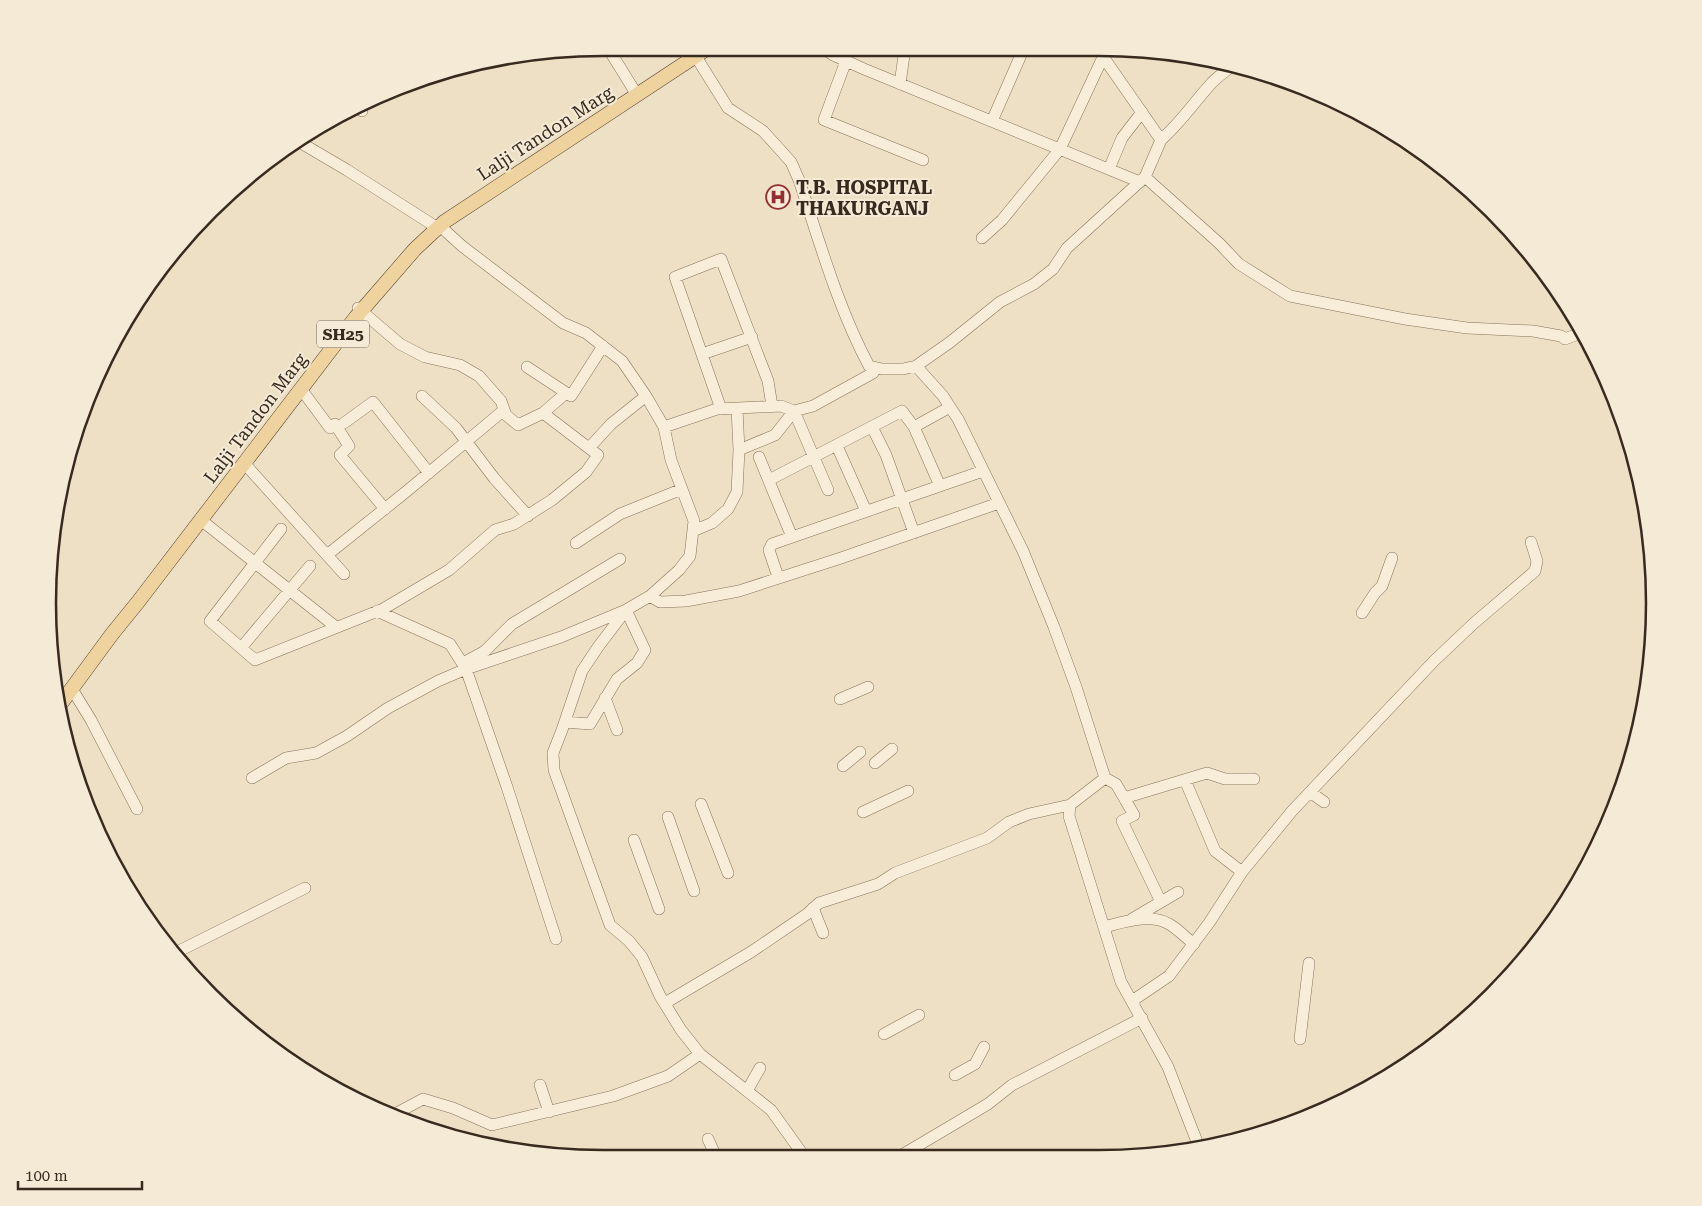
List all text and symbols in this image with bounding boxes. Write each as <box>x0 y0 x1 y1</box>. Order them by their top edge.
street label: Lalji Tandon Marg <box>473 81 617 185</box>
place label: T.B. HOSPITAL THAKURGANJ <box>796 177 932 219</box>
hospital icon: T.B. HOSPITAL THAKURGANJ <box>765 184 791 210</box>
road number: SH25 <box>317 320 369 348</box>
street label: Lalji Tandon Marg <box>199 348 311 487</box>
scale bar <box>18 1158 141 1190</box>
text: 100 m <box>25 1167 68 1185</box>

